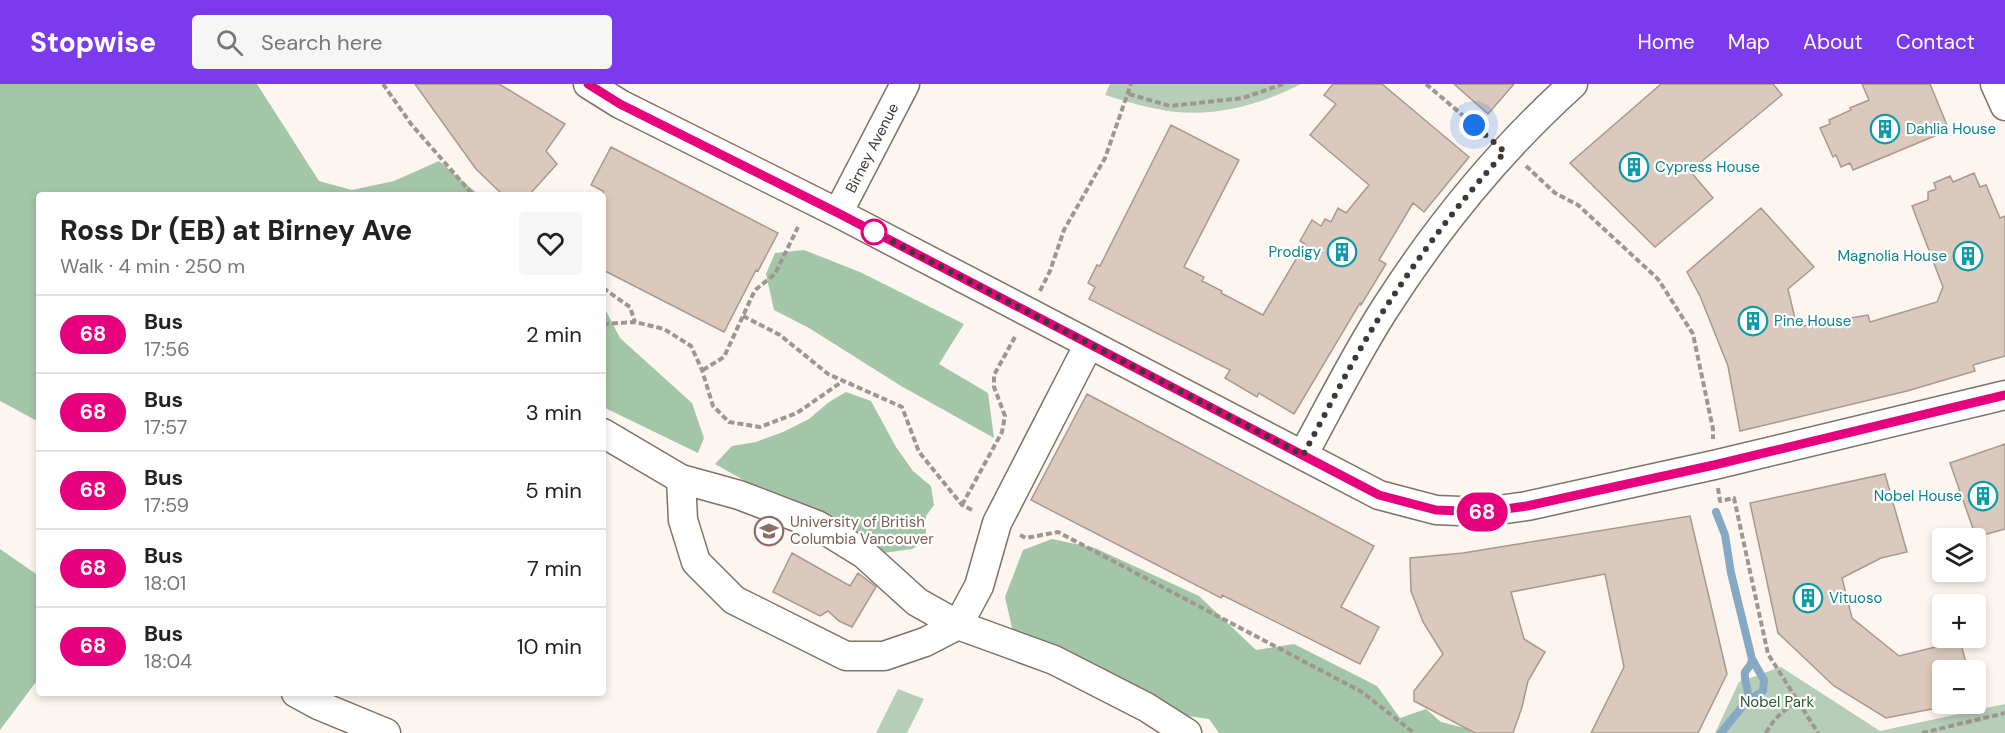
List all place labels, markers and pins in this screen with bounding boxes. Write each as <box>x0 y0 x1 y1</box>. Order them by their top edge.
building icon: Dahlia House <box>1869 113 1901 145</box>
place label: Dahlia House <box>1906 119 1996 139</box>
building icon: Cypress House <box>1618 151 1650 183</box>
place label: Cypress House <box>1655 157 1760 177</box>
unlabelled marker <box>861 219 887 245</box>
building icon: Prodigy <box>1326 236 1358 268</box>
building icon: Magnolia House <box>1952 240 1984 272</box>
place label: Prodigy <box>1268 242 1322 262</box>
place label: Magnolia House <box>1837 246 1947 266</box>
building icon: Pine House <box>1737 305 1769 337</box>
place label: Pine House <box>1774 311 1851 331</box>
building icon: Nobel House <box>1967 480 1999 512</box>
place label: Nobel House <box>1874 486 1962 506</box>
place label: University of British Columbia Vancouver <box>790 512 934 549</box>
school or university icon: University of British Columbia Vancouver <box>753 515 785 547</box>
building icon: Vituoso <box>1792 582 1824 614</box>
place label: Vituoso <box>1829 588 1883 608</box>

